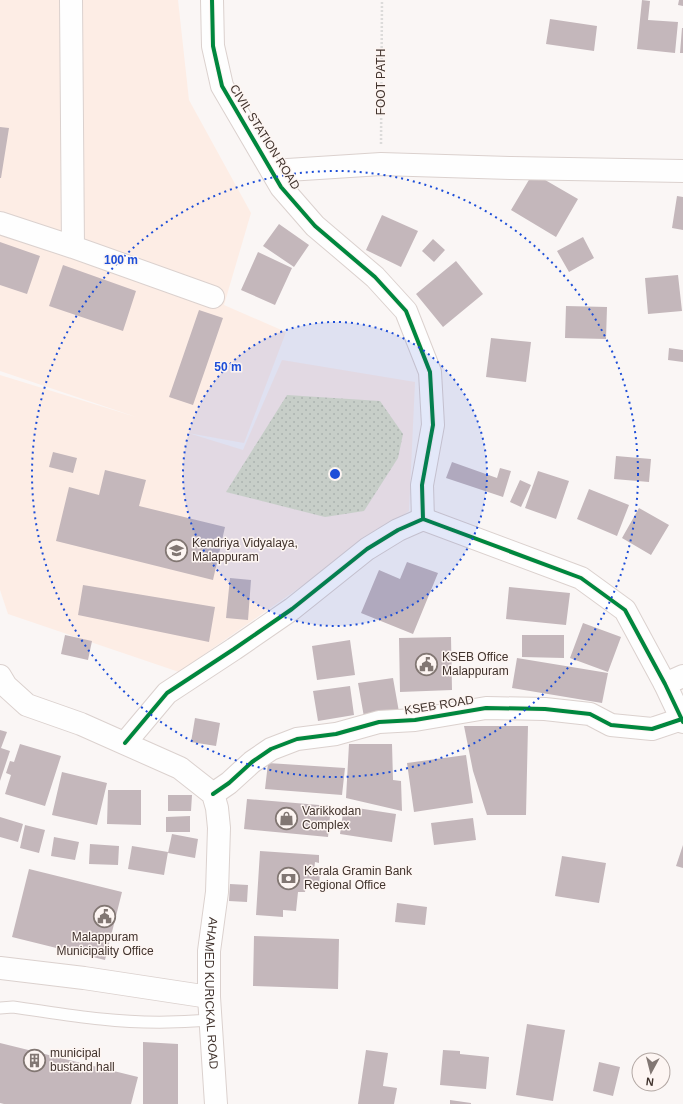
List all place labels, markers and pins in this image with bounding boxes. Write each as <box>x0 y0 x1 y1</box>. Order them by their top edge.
centre of rings <box>328 467 342 481</box>
place label: Kendriya Vidyalaya, Malappuram <box>192 536 298 564</box>
school or university icon: Kendriya Vidyalaya, Malappuram <box>163 537 189 563</box>
place label: KSEB Office Malappuram <box>442 650 509 678</box>
public building icon: KSEB Office Malappuram <box>413 651 439 677</box>
place label: Varikkodan Complex <box>302 804 361 832</box>
shop icon: Varikkodan Complex <box>274 805 300 831</box>
place label: Kerala Gramin Bank Regional Office <box>304 864 413 892</box>
bank icon: Kerala Gramin Bank Regional Office <box>276 865 302 891</box>
public building icon: Malappuram Municipality Office <box>92 903 118 929</box>
place label: Malappuram Municipality Office <box>56 930 154 958</box>
place label: municipal bustand hall <box>50 1046 115 1074</box>
building icon: municipal bustand hall <box>21 1047 47 1073</box>

